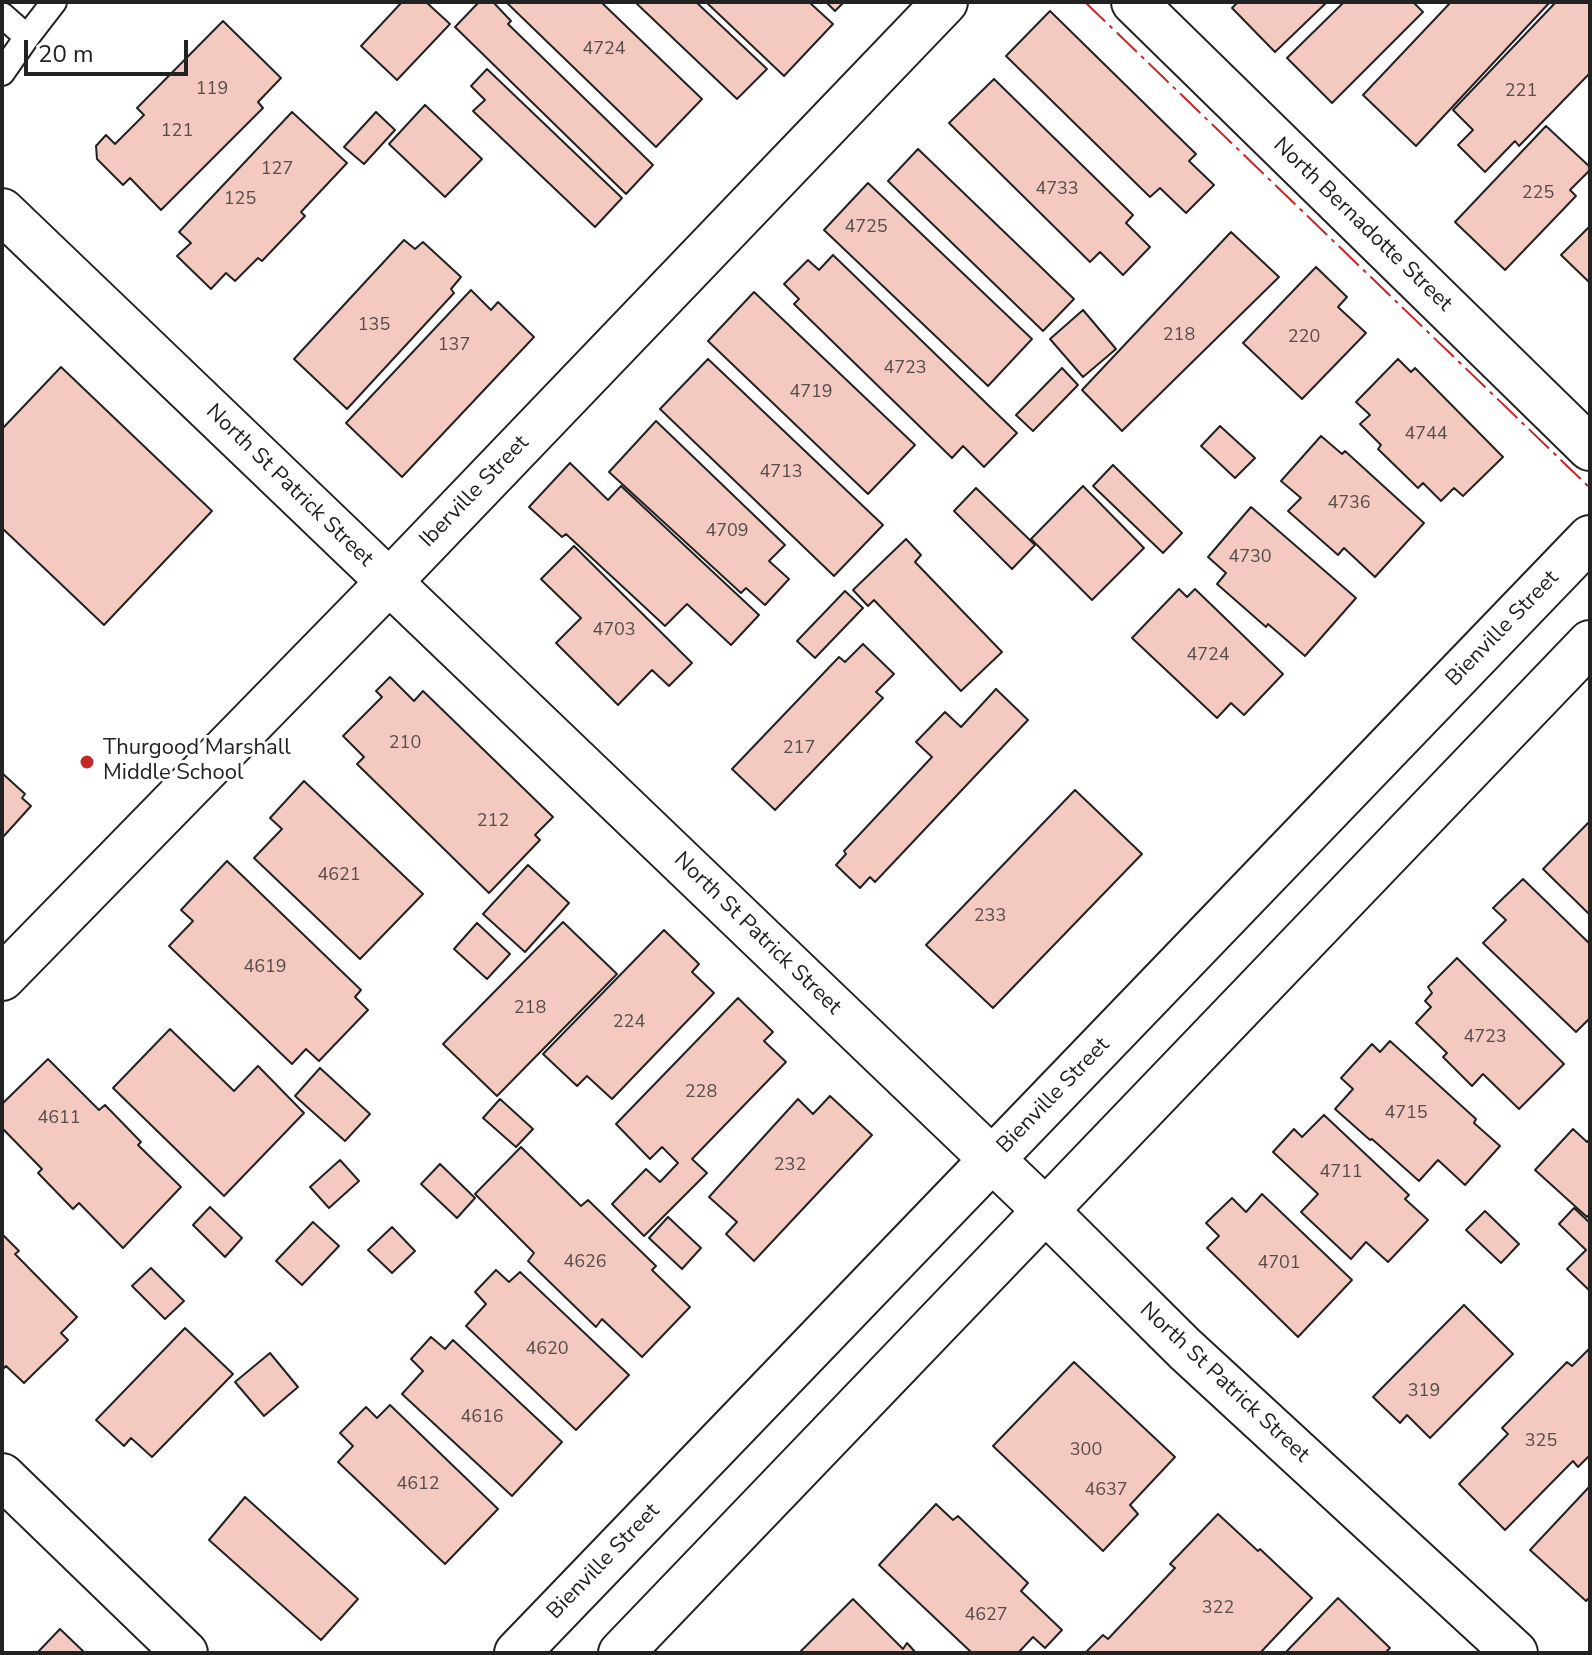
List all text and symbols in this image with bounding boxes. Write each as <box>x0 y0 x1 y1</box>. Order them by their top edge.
scale bar <box>28 24 192 74</box>
text: 20 m <box>38 38 94 70</box>
house number: 4724 <box>582 39 626 61</box>
house number: 119 <box>196 79 228 101</box>
house number: 221 <box>1505 81 1537 103</box>
house number: 121 <box>161 121 193 143</box>
street label: North Bernadotte Street <box>1267 133 1457 317</box>
house number: 127 <box>261 159 293 181</box>
house number: 4733 <box>1035 179 1079 201</box>
house number: 225 <box>1522 183 1554 205</box>
house number: 125 <box>224 189 256 211</box>
house number: 4725 <box>844 217 888 239</box>
house number: 135 <box>358 315 390 337</box>
house number: 218 <box>1163 325 1195 347</box>
house number: 220 <box>1288 327 1320 349</box>
house number: 137 <box>438 335 470 357</box>
house number: 4723 <box>883 358 927 380</box>
house number: 4719 <box>789 382 833 404</box>
street label: North St Patrick Street <box>200 399 378 573</box>
house number: 4744 <box>1404 424 1448 446</box>
street label: Iberville Street <box>415 431 535 553</box>
house number: 4713 <box>759 462 803 484</box>
house number: 4736 <box>1327 493 1371 515</box>
house number: 4709 <box>705 521 749 543</box>
house number: 4730 <box>1228 547 1272 569</box>
street label: Bienville Street <box>1441 566 1565 692</box>
house number: 4703 <box>592 620 636 642</box>
house number: 4724 <box>1186 645 1230 667</box>
house number: 210 <box>389 733 421 755</box>
place label: Thurgood Marshall Middle School <box>103 736 291 788</box>
house number: 217 <box>783 738 815 760</box>
marker: Thurgood Marshall Middle School <box>78 753 96 771</box>
house number: 212 <box>477 811 509 833</box>
street label: North St Patrick Street <box>668 847 846 1021</box>
house number: 4621 <box>317 865 361 887</box>
house number: 233 <box>974 906 1006 928</box>
house number: 4619 <box>243 957 287 979</box>
house number: 218 <box>514 998 546 1020</box>
house number: 224 <box>613 1012 645 1034</box>
house number: 4723 <box>1463 1027 1507 1049</box>
street label: Bienville Street <box>992 1033 1116 1159</box>
house number: 228 <box>685 1082 717 1104</box>
house number: 4715 <box>1384 1103 1428 1125</box>
house number: 4611 <box>37 1108 81 1130</box>
house number: 232 <box>774 1155 806 1177</box>
house number: 4711 <box>1319 1162 1363 1184</box>
house number: 4626 <box>563 1252 607 1274</box>
house number: 4701 <box>1257 1253 1301 1275</box>
street label: North St Patrick Street <box>1134 1298 1314 1468</box>
house number: 4620 <box>525 1339 569 1361</box>
house number: 319 <box>1408 1381 1440 1403</box>
house number: 4616 <box>460 1407 504 1429</box>
house number: 325 <box>1525 1431 1557 1453</box>
house number: 300 <box>1070 1440 1102 1462</box>
house number: 4612 <box>396 1474 440 1496</box>
house number: 4637 <box>1084 1480 1128 1502</box>
street label: Bienville Street <box>542 1499 666 1625</box>
house number: 322 <box>1202 1598 1234 1620</box>
house number: 4627 <box>964 1605 1008 1627</box>

